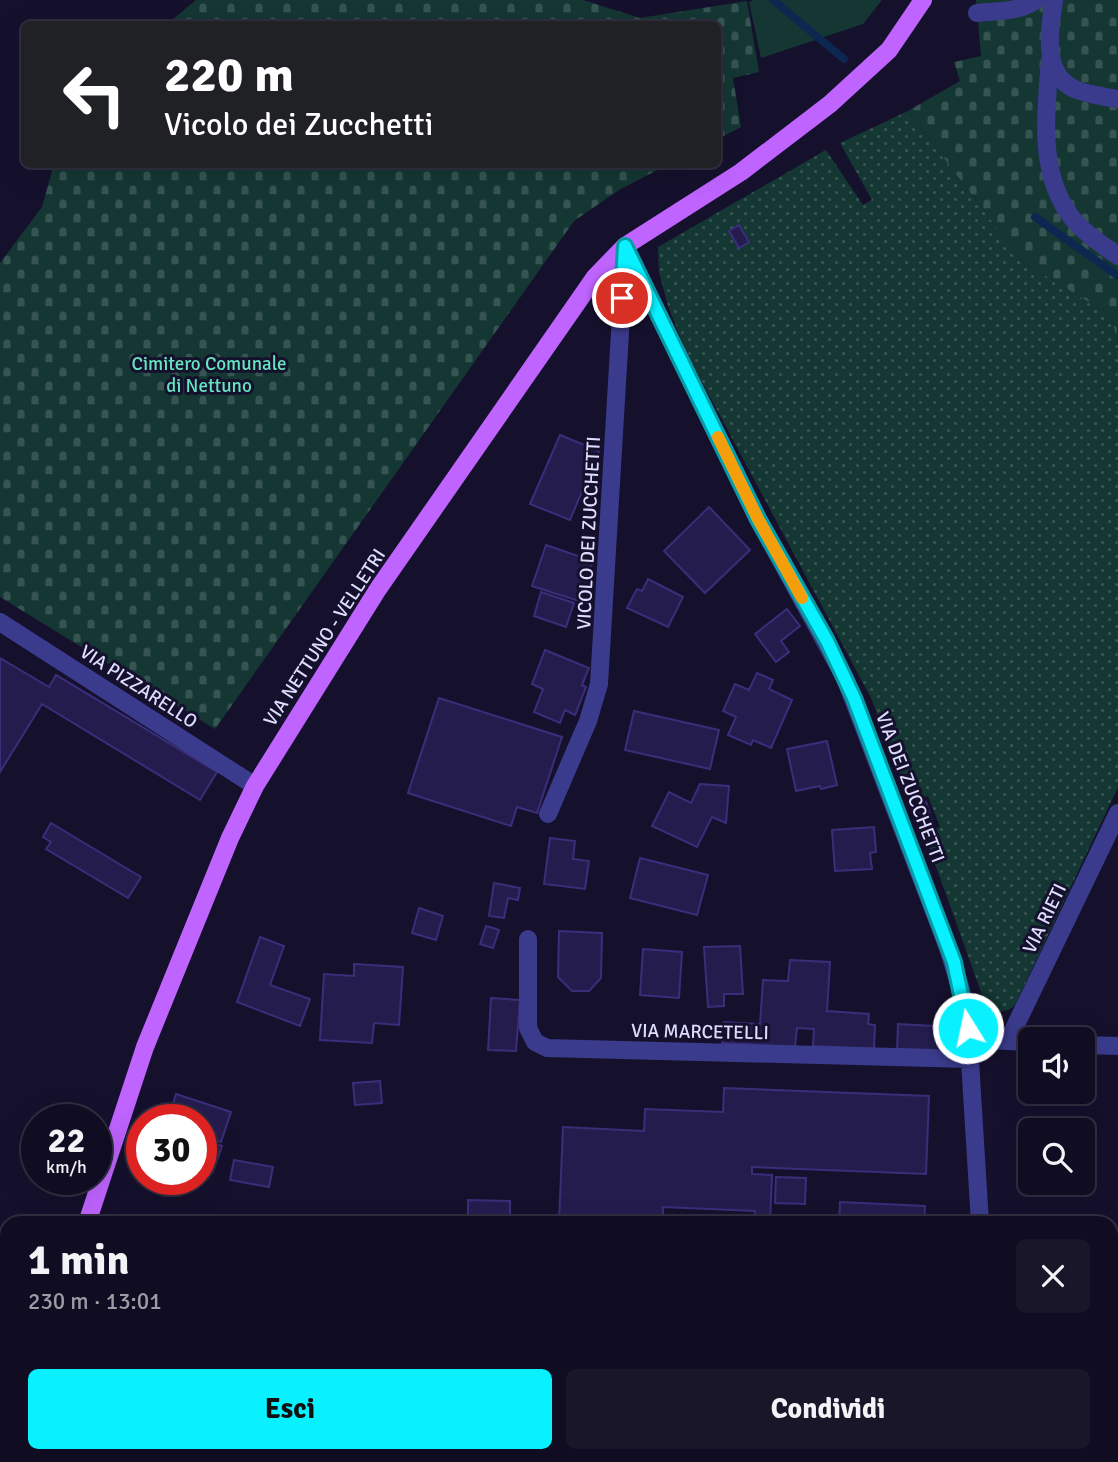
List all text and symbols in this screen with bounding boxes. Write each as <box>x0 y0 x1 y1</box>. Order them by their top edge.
text: 220 m <box>164 45 294 105</box>
icon: left <box>49 49 140 140</box>
text: Vicolo dei Zucchetti <box>164 105 433 144</box>
pin <box>592 268 652 328</box>
icon: arrive <box>603 279 641 317</box>
park label: Cimitero Comunale di Nettuno <box>131 352 287 398</box>
street label: VICOLO DEI ZUCCHETTI <box>572 436 606 630</box>
street label: VIA NETTUNO - VELLETRI <box>259 544 391 731</box>
street label: VIA PIZZARELLO <box>75 640 202 734</box>
street label: VIA DEI ZUCCHETTI <box>870 709 950 866</box>
street label: VIA RIETI <box>1018 879 1072 957</box>
position arrow <box>931 991 1005 1065</box>
street label: VIA MARCETELLI <box>631 1019 769 1045</box>
map controls <box>1018 1027 1095 1195</box>
button: sound <box>1018 1027 1095 1104</box>
speed limit sign: 30 <box>126 1104 217 1195</box>
button: search <box>1018 1118 1095 1195</box>
text: 22 <box>48 1119 85 1162</box>
text: km/h <box>46 1156 87 1178</box>
text: 1 min <box>28 1235 129 1286</box>
button: close <box>1016 1239 1090 1313</box>
text: 230 m · 13:01 <box>28 1287 162 1316</box>
button: Esci <box>28 1369 552 1449</box>
button: Condividi <box>566 1369 1090 1449</box>

